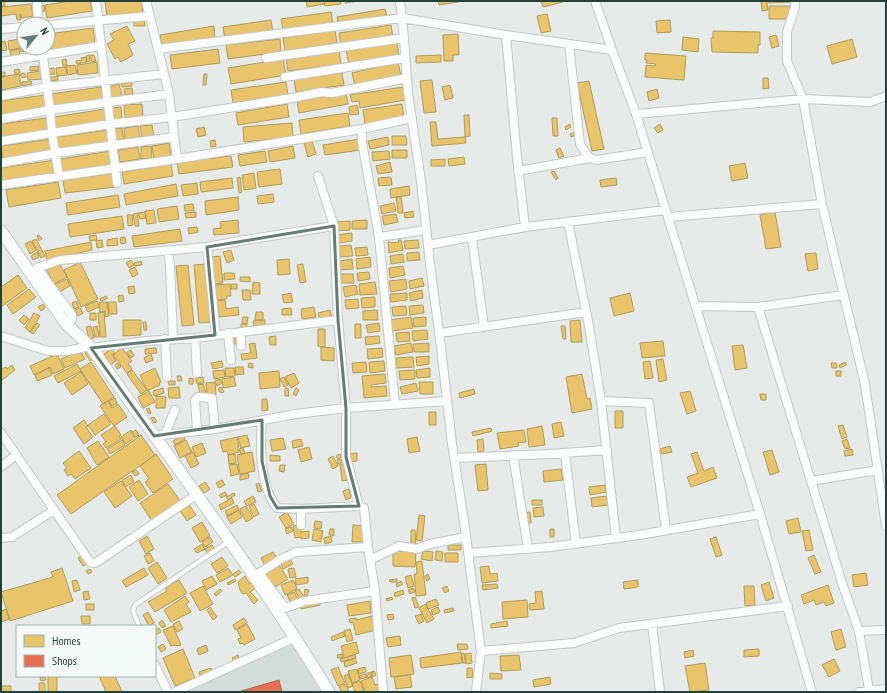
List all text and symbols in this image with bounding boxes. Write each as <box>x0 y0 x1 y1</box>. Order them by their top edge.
north arrow <box>16 16 56 56</box>
text: N <box>37 25 52 37</box>
legend <box>16 625 156 677</box>
text: Homes <box>52 633 80 648</box>
text: Shops <box>52 653 77 668</box>

